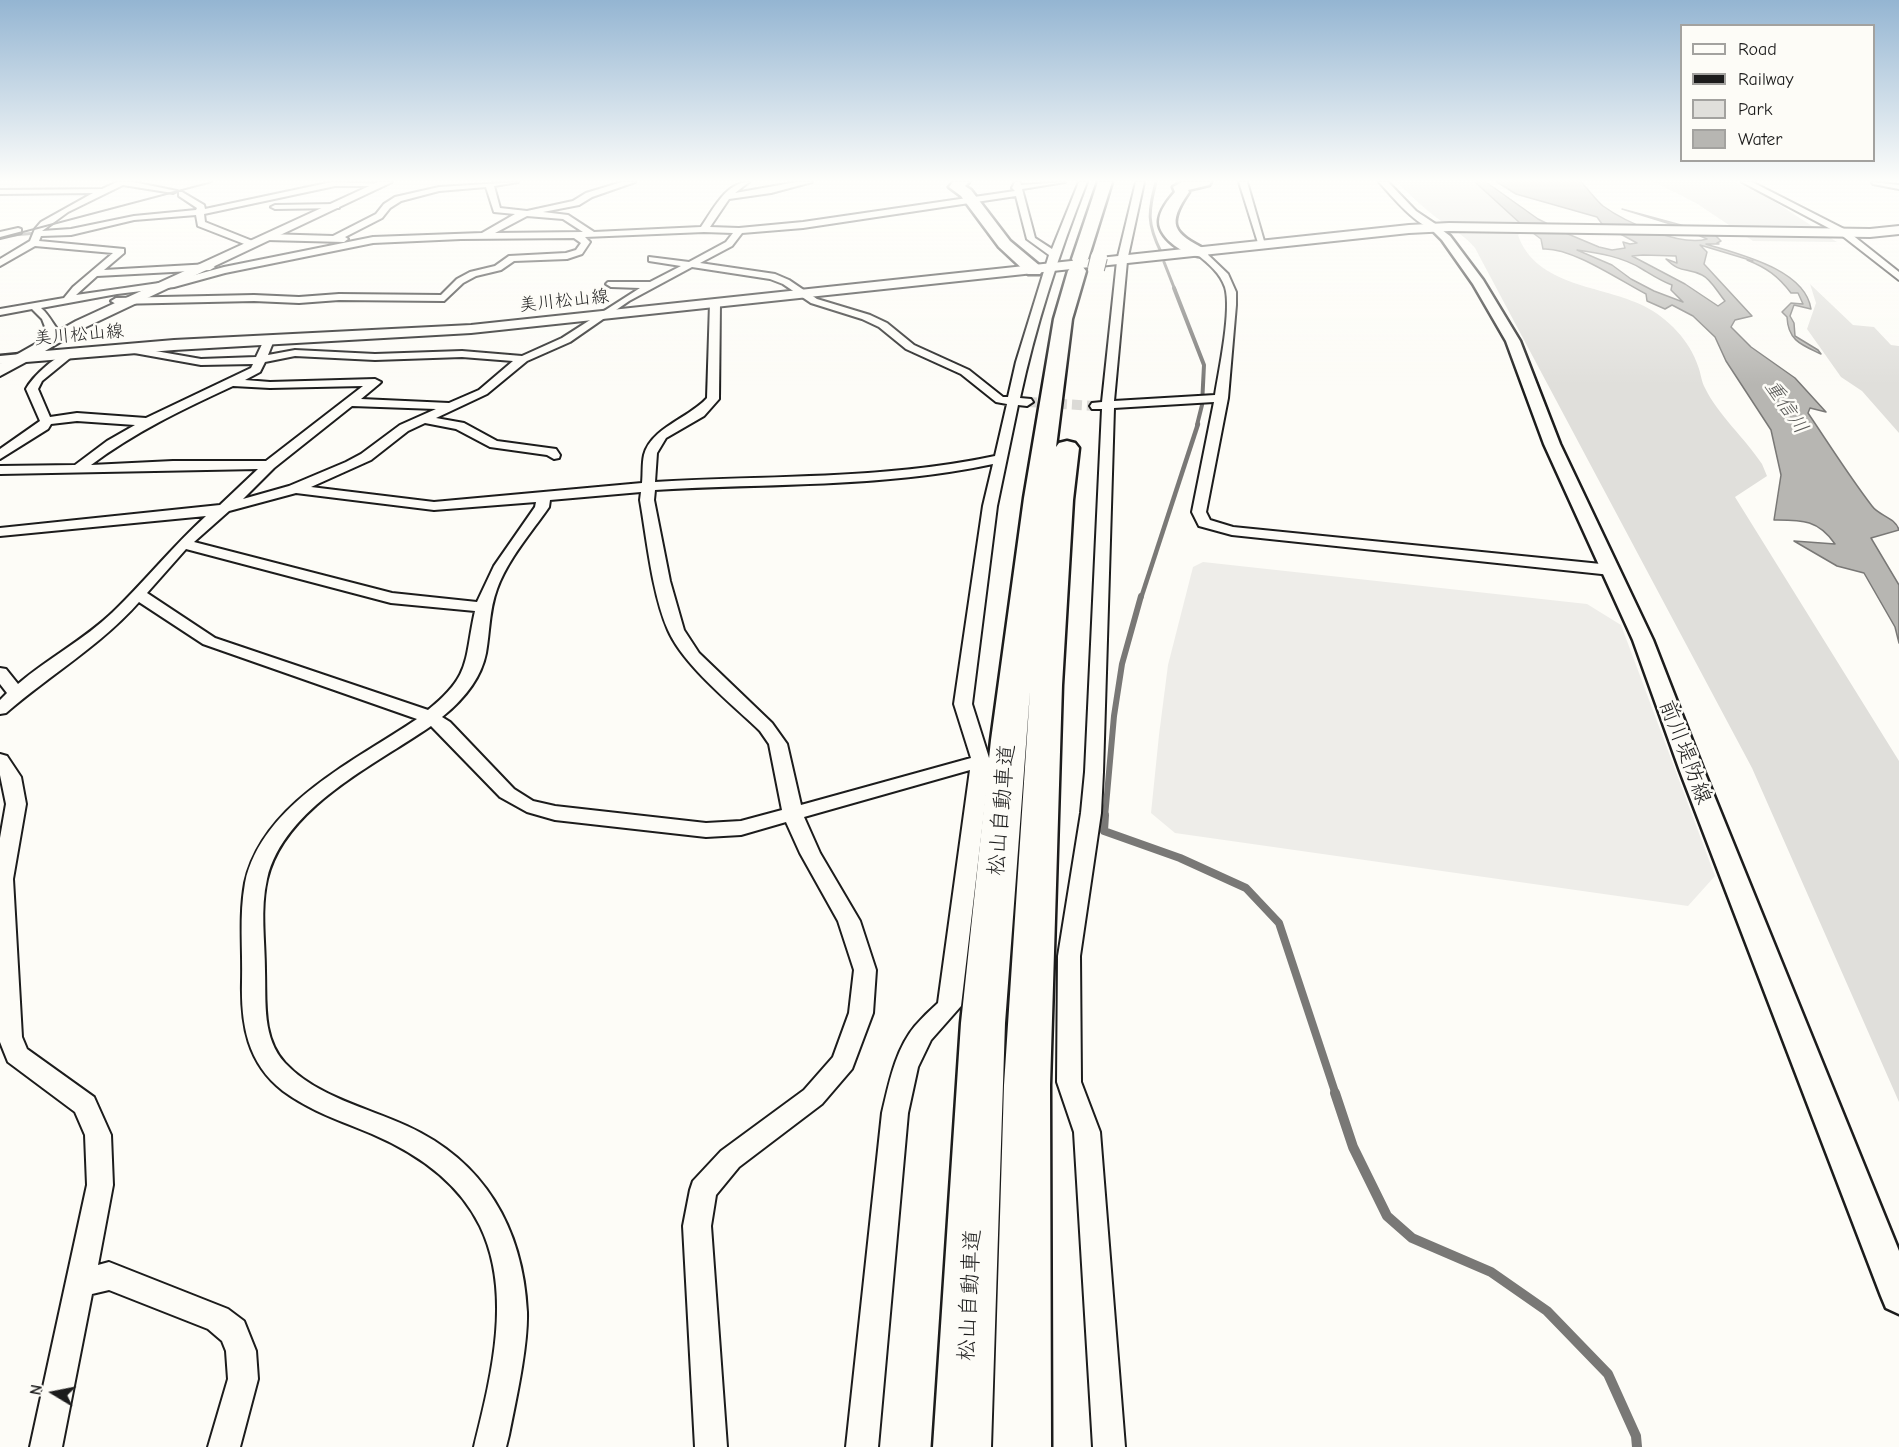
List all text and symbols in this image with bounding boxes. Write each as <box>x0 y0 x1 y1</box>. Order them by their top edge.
legend <box>1680 24 1875 162</box>
text: Road <box>1738 39 1777 60</box>
text: Railway <box>1738 69 1794 90</box>
text: Park <box>1738 99 1772 120</box>
text: Water <box>1738 129 1782 150</box>
street label: 美川松山線 <box>518 286 610 316</box>
street label: 美川松山線 <box>33 320 125 350</box>
water label: 重信川 <box>1759 375 1813 439</box>
street label: 前川堤防線 <box>1653 696 1717 808</box>
street label: 松山自動車道 <box>983 743 1021 877</box>
street label: 松山自動車道 <box>953 1228 987 1362</box>
north arrow <box>24 1363 84 1423</box>
text: N <box>27 1383 46 1397</box>

